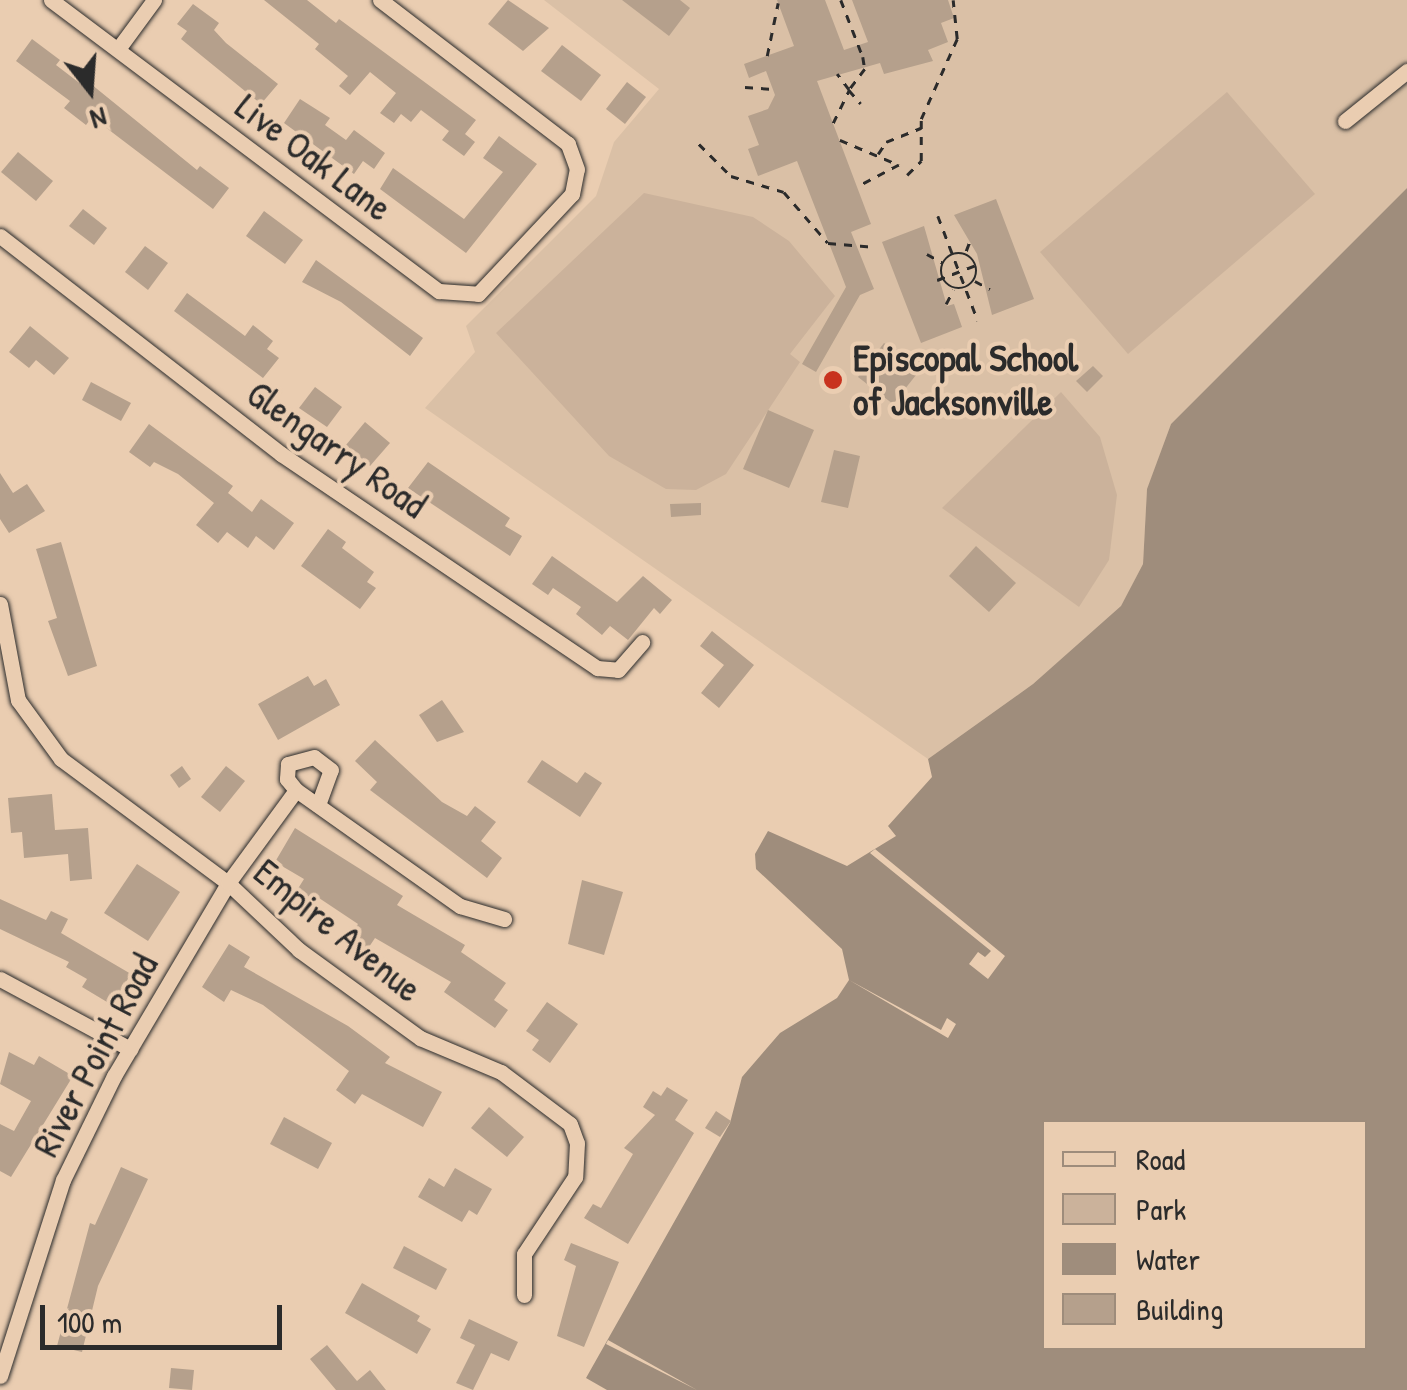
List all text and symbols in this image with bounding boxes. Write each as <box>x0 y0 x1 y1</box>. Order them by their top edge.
north arrow <box>40 40 140 140</box>
street label: Live Oak Lane <box>227 84 401 230</box>
text: N <box>86 98 111 139</box>
place label: Episcopal School of Jacksonville <box>853 335 1078 424</box>
marker: Episcopal School of Jacksonville <box>822 369 844 391</box>
street label: Glengarry Road <box>238 370 436 528</box>
street label: Empire Avenue <box>245 849 431 1011</box>
street label: River Point Road <box>23 946 167 1164</box>
legend <box>1042 1120 1367 1350</box>
text: Road <box>1136 1139 1185 1179</box>
text: Park <box>1136 1189 1186 1229</box>
text: Water <box>1136 1239 1200 1279</box>
scale bar <box>45 1285 288 1347</box>
text: Building <box>1136 1289 1223 1329</box>
text: 100 m <box>57 1302 122 1342</box>

